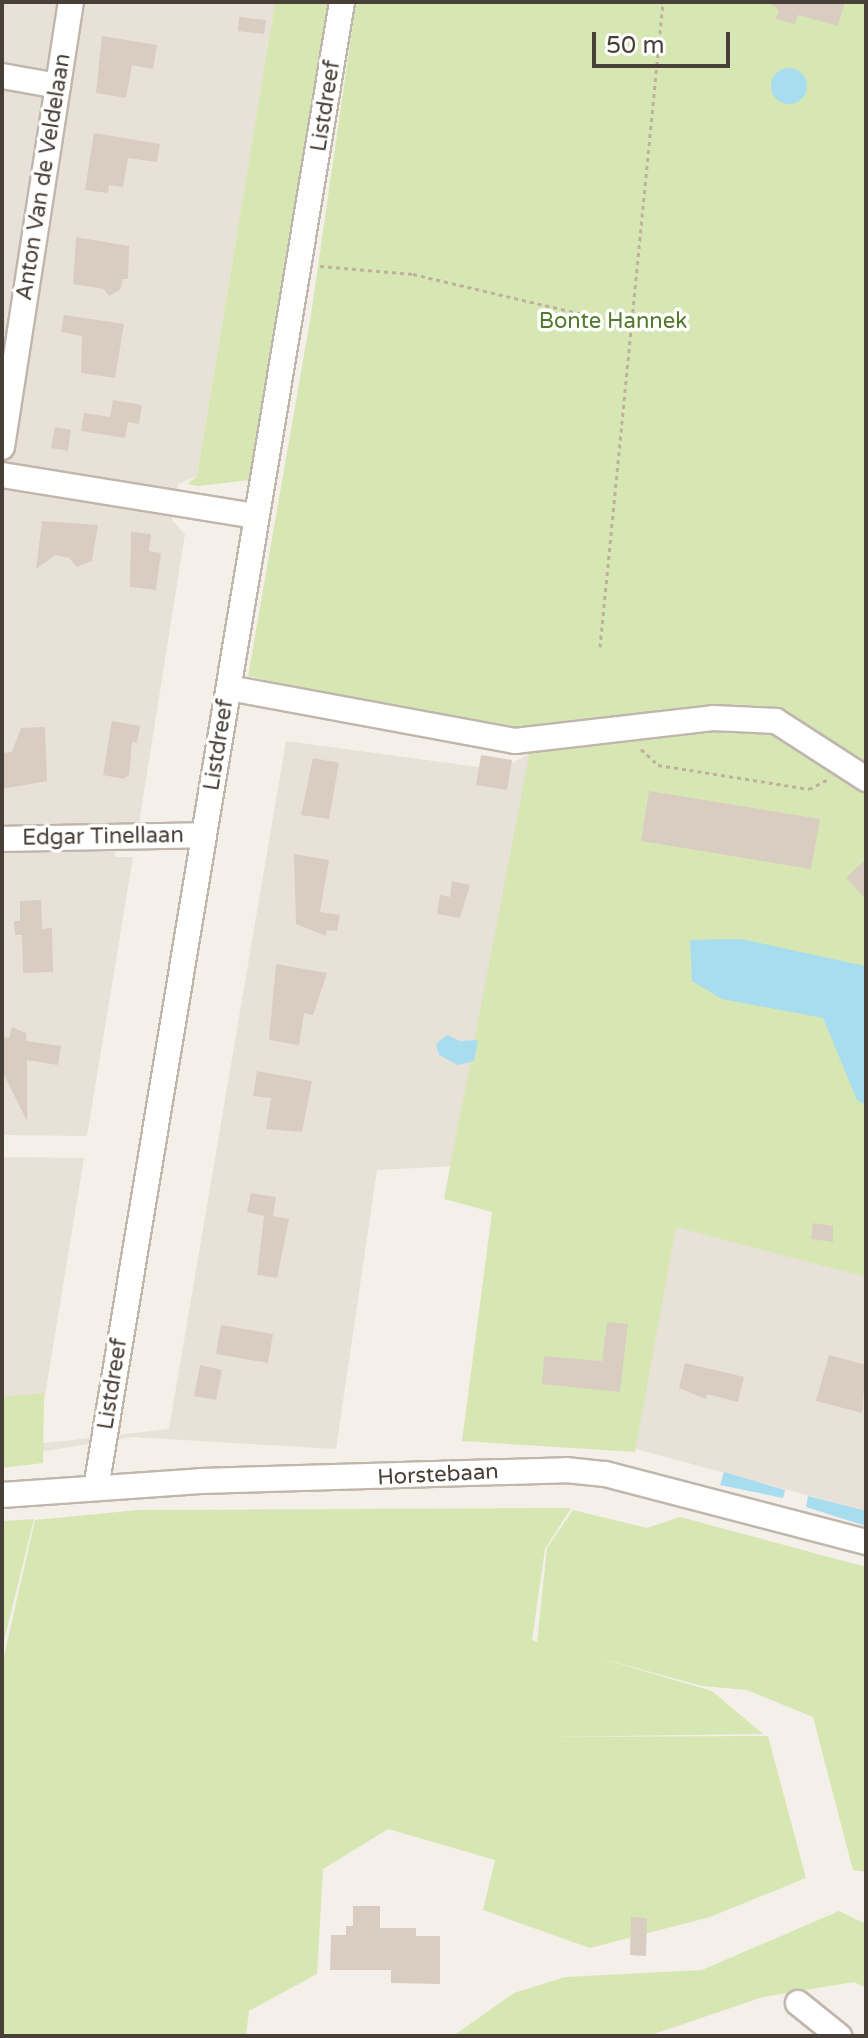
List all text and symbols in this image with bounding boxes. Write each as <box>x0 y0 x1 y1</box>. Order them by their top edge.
scale bar <box>596 16 734 66</box>
text: 50 m <box>606 31 664 60</box>
street label: Anton Van de Veldelaan <box>11 52 77 302</box>
street label: Listdreef <box>306 58 346 154</box>
park label: Bonte Hannek <box>539 309 687 335</box>
street label: Listdreef <box>199 697 239 793</box>
street label: Edgar Tinellaan <box>22 822 184 852</box>
street label: Listdreef <box>93 1336 133 1432</box>
street label: Horstebaan <box>377 1459 499 1491</box>

